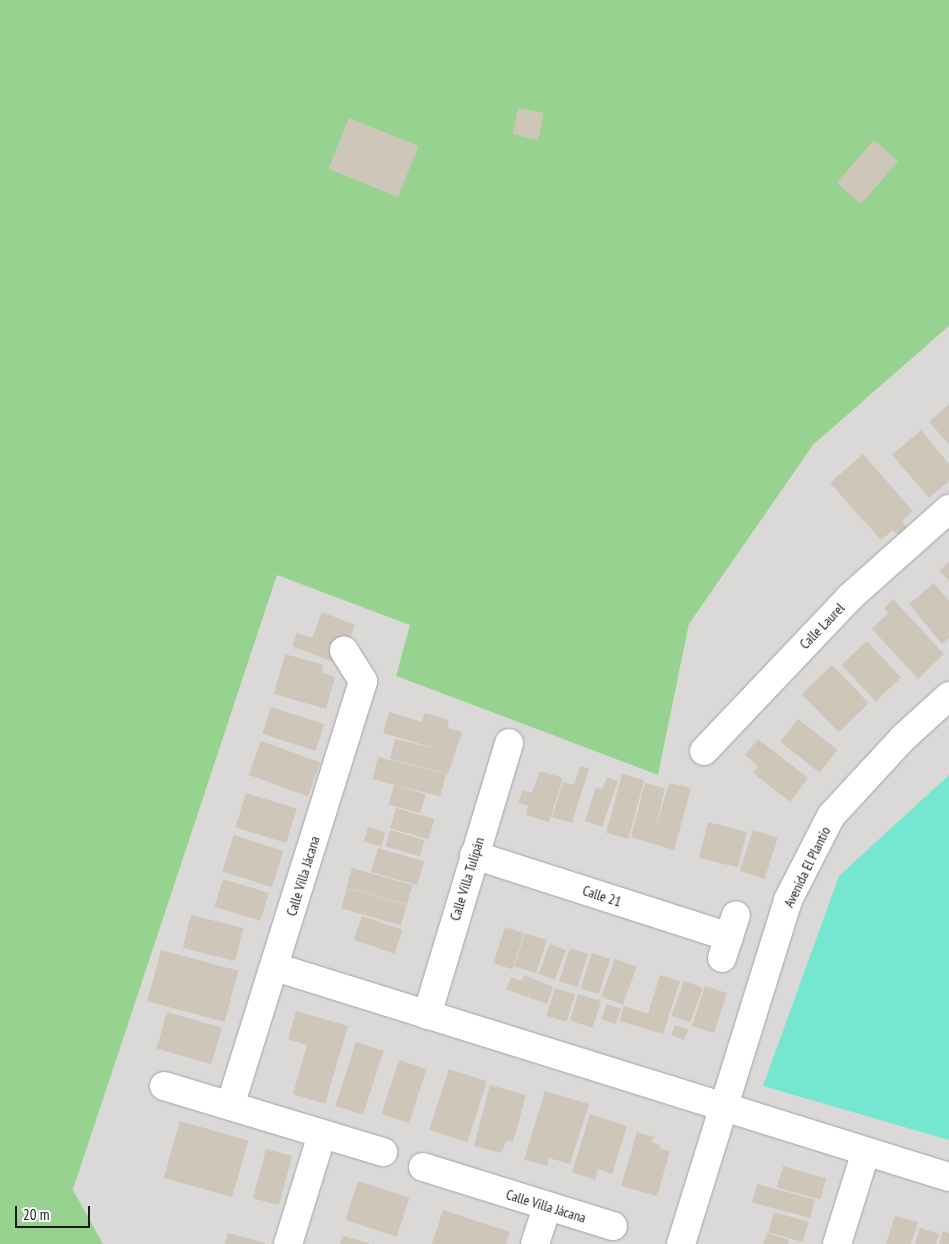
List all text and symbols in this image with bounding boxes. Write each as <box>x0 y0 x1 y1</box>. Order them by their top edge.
street label: Calle Laurel <box>796 600 848 652</box>
street label: Avenida El Plantío <box>780 824 834 910</box>
street label: Calle Villa Jácana <box>283 834 323 918</box>
street label: Calle Villa Tulipán <box>446 835 488 923</box>
street label: Calle 21 <box>581 882 623 910</box>
street label: Calle Villa Jácana <box>504 1186 588 1226</box>
scale bar <box>18 1196 92 1228</box>
text: 20 m <box>23 1205 49 1224</box>

